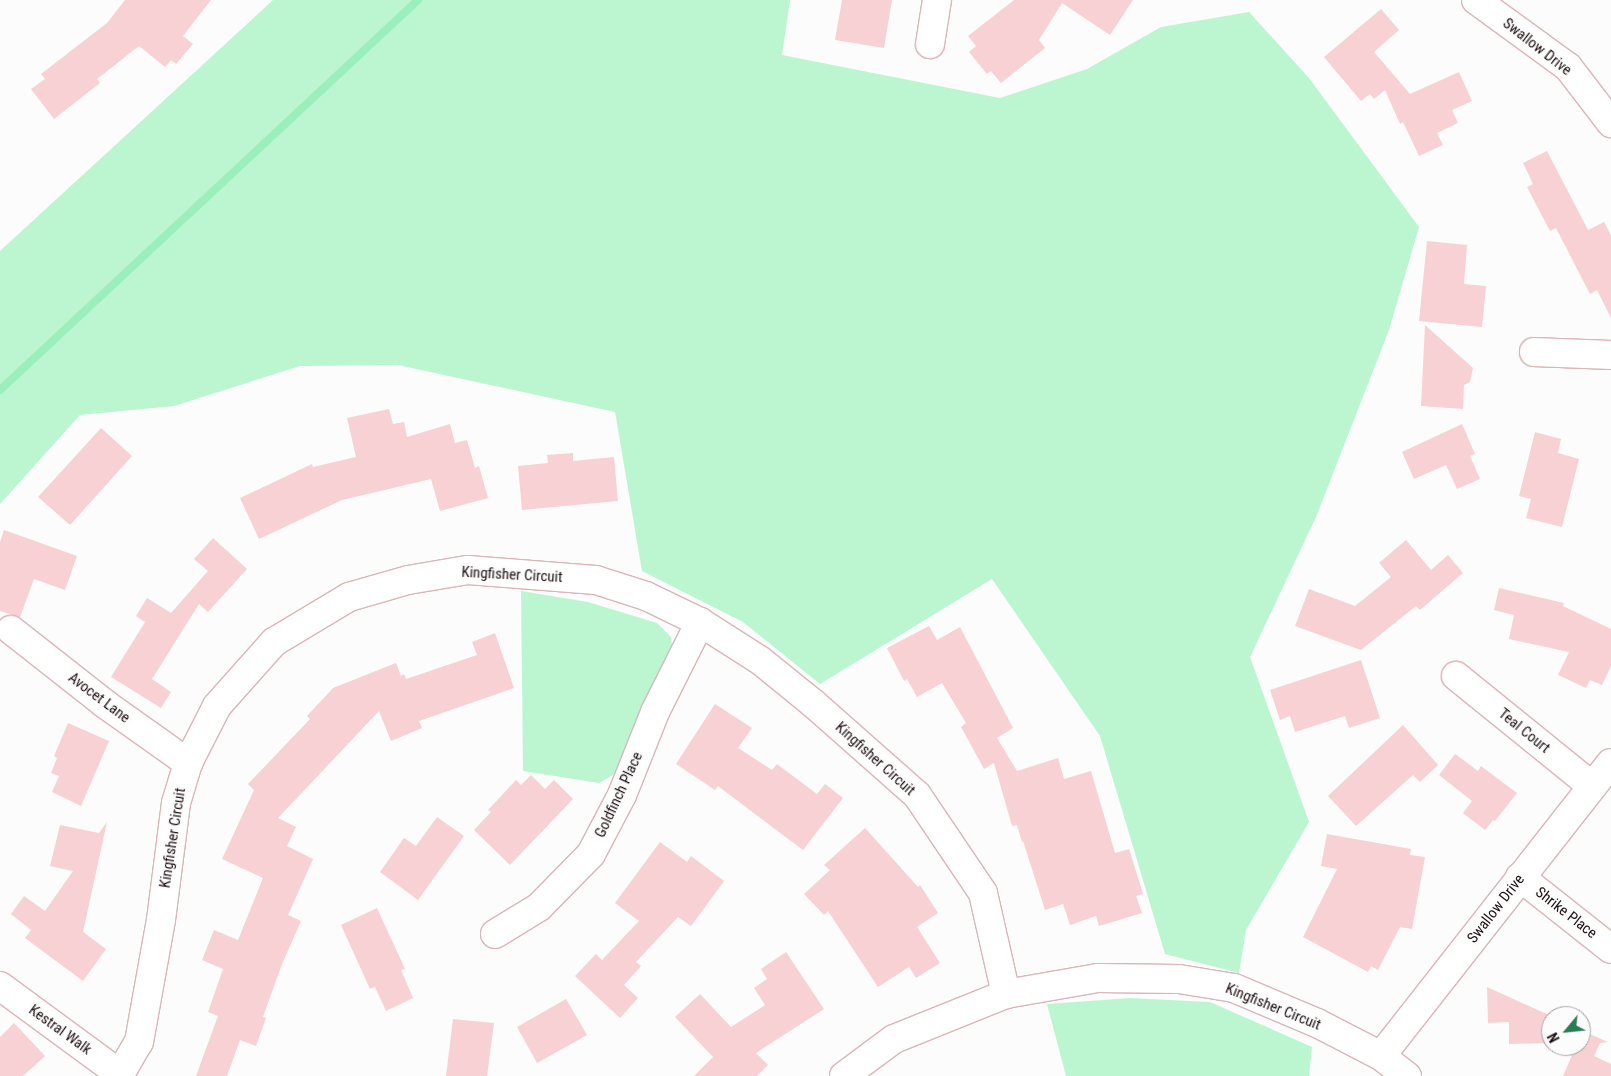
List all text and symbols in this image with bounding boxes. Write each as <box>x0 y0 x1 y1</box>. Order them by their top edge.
street label: Swallow Drive <box>1499 15 1575 79</box>
street label: Kingfisher Circuit <box>461 563 563 587</box>
street label: Avocet Lane <box>65 669 133 727</box>
street label: Teal Court <box>1495 705 1553 757</box>
street label: Kingfisher Circuit <box>831 718 919 800</box>
street label: Goldfinch Place <box>591 749 647 841</box>
street label: Kingfisher Circuit <box>156 787 190 889</box>
street label: Swallow Drive <box>1464 871 1528 947</box>
street label: Shrike Place <box>1532 883 1600 943</box>
street label: Kingfisher Circuit <box>1223 980 1323 1034</box>
street label: Kestral Walk <box>25 1001 95 1059</box>
north arrow <box>1541 1006 1591 1056</box>
text: N <box>1545 1030 1563 1045</box>

